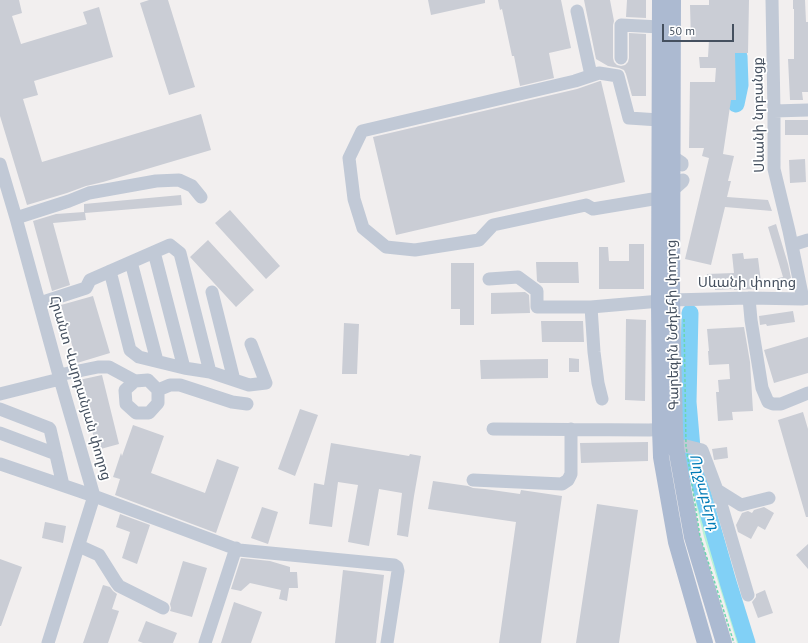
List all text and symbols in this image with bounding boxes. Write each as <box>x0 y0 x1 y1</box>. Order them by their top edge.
scale bar <box>664 16 736 42</box>
text: 50 m <box>669 23 695 38</box>
street label: Սևանի նրբանցք <box>750 57 768 173</box>
street label: Գարեգին Նժդեհի փողոց <box>663 240 683 410</box>
street label: Սևանի փողոց <box>698 275 796 291</box>
street label: Հրանտ Վարդանյան փողոց <box>46 294 114 482</box>
water label: Ողջաբերդ <box>685 452 723 532</box>

